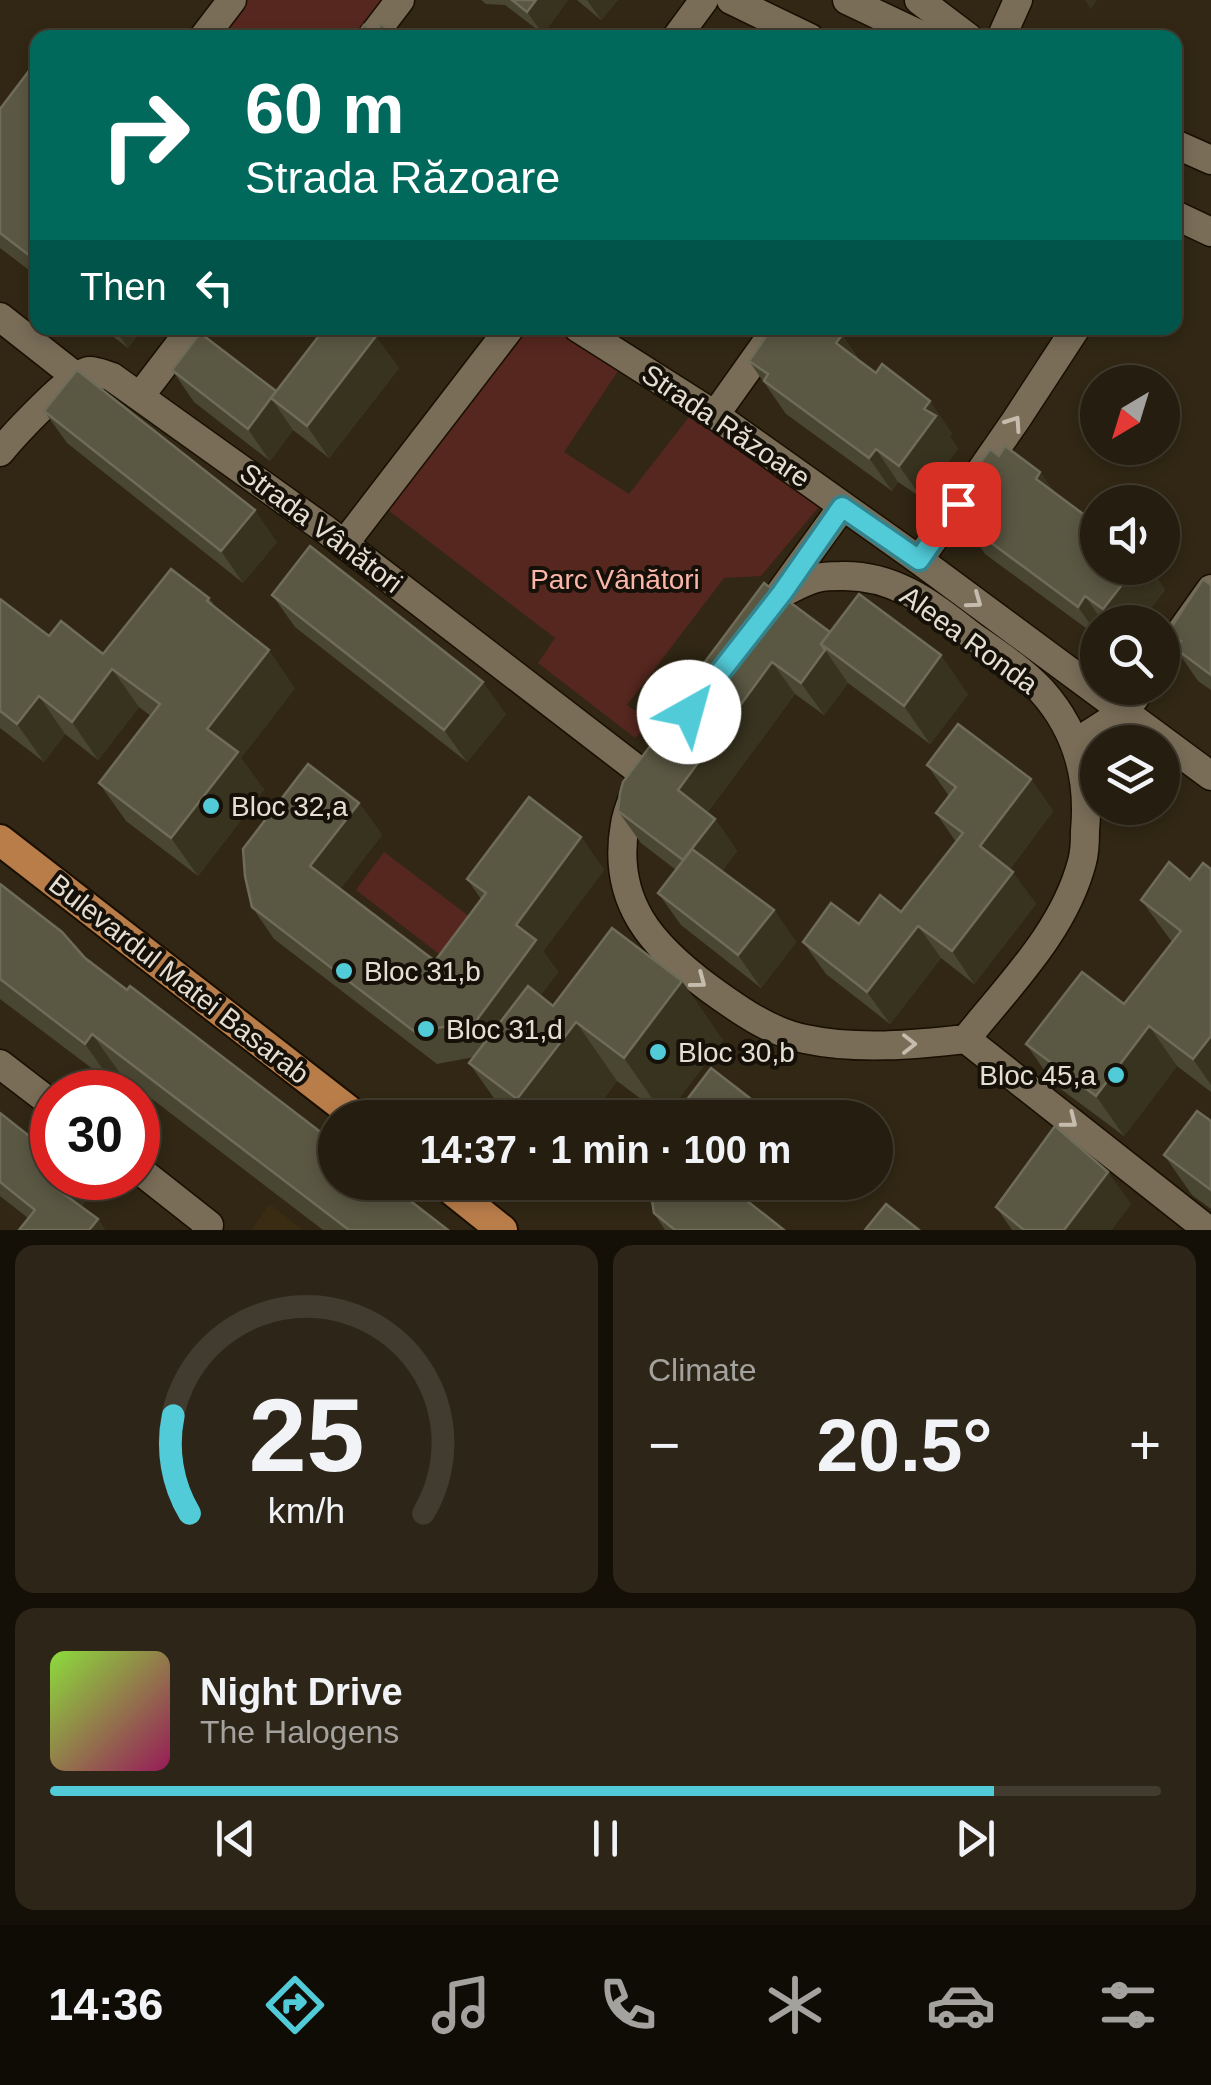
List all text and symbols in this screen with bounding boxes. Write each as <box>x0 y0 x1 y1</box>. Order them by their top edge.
icon: right <box>80 70 210 200</box>
text: 60 m <box>245 70 405 148</box>
text: Strada Răzoare <box>245 152 560 203</box>
icon: left <box>187 260 242 315</box>
text: Then <box>80 266 167 308</box>
street label: Strada Răzoare <box>636 358 816 494</box>
north arrow <box>1080 365 1180 465</box>
map controls <box>1080 365 1180 825</box>
one-way arrow <box>1002 415 1020 434</box>
street label: Strada Vânători <box>234 457 408 599</box>
pin <box>916 462 1001 547</box>
icon: arrive <box>931 477 986 532</box>
button: sound <box>1080 485 1180 585</box>
park label: Parc Vânători <box>530 564 700 595</box>
street label: Aleea Ronda <box>894 580 1044 700</box>
one-way arrow <box>964 589 982 607</box>
button: search <box>1080 605 1180 705</box>
position arrow <box>637 660 741 764</box>
button: layers <box>1080 725 1180 825</box>
place label: Bloc 32,a <box>231 791 348 822</box>
marker: Bloc 32,a <box>200 795 222 817</box>
street label: Bulevardul Matei Basarab <box>43 868 315 1090</box>
place label: Bloc 31,b <box>364 956 481 987</box>
marker: Bloc 31,b <box>333 960 355 982</box>
one-way arrow <box>688 969 706 986</box>
place label: Bloc 31,d <box>446 1014 563 1045</box>
marker: Bloc 31,d <box>415 1018 437 1040</box>
one-way arrow <box>902 1033 917 1055</box>
place label: Bloc 30,b <box>678 1037 795 1068</box>
marker: Bloc 30,b <box>647 1041 669 1063</box>
place label: Bloc 45,a <box>979 1060 1096 1091</box>
marker: Bloc 45,a <box>1105 1064 1127 1086</box>
speed limit sign: 30 <box>30 1070 160 1200</box>
one-way arrow <box>1058 1109 1076 1127</box>
text: 14:37 · 1 min · 100 m <box>420 1129 791 1171</box>
text: Climate <box>648 1352 756 1388</box>
text: 25 <box>249 1377 364 1493</box>
text: 20.5° <box>817 1403 992 1487</box>
text: − <box>648 1414 680 1476</box>
text: + <box>1129 1414 1161 1476</box>
text: km/h <box>268 1491 345 1531</box>
text: Night Drive <box>200 1671 403 1713</box>
text: The Halogens <box>200 1714 399 1750</box>
icon: previous <box>208 1811 263 1866</box>
icon: pause <box>578 1811 633 1866</box>
icon: next <box>948 1811 1003 1866</box>
icon: directions <box>260 1970 330 2040</box>
icon: music <box>426 1970 496 2040</box>
icon: phone <box>593 1970 663 2040</box>
icon: climate <box>760 1970 830 2040</box>
icon: car <box>926 1970 996 2040</box>
icon: filters <box>1093 1970 1163 2040</box>
text: 14:36 <box>48 1979 163 2030</box>

